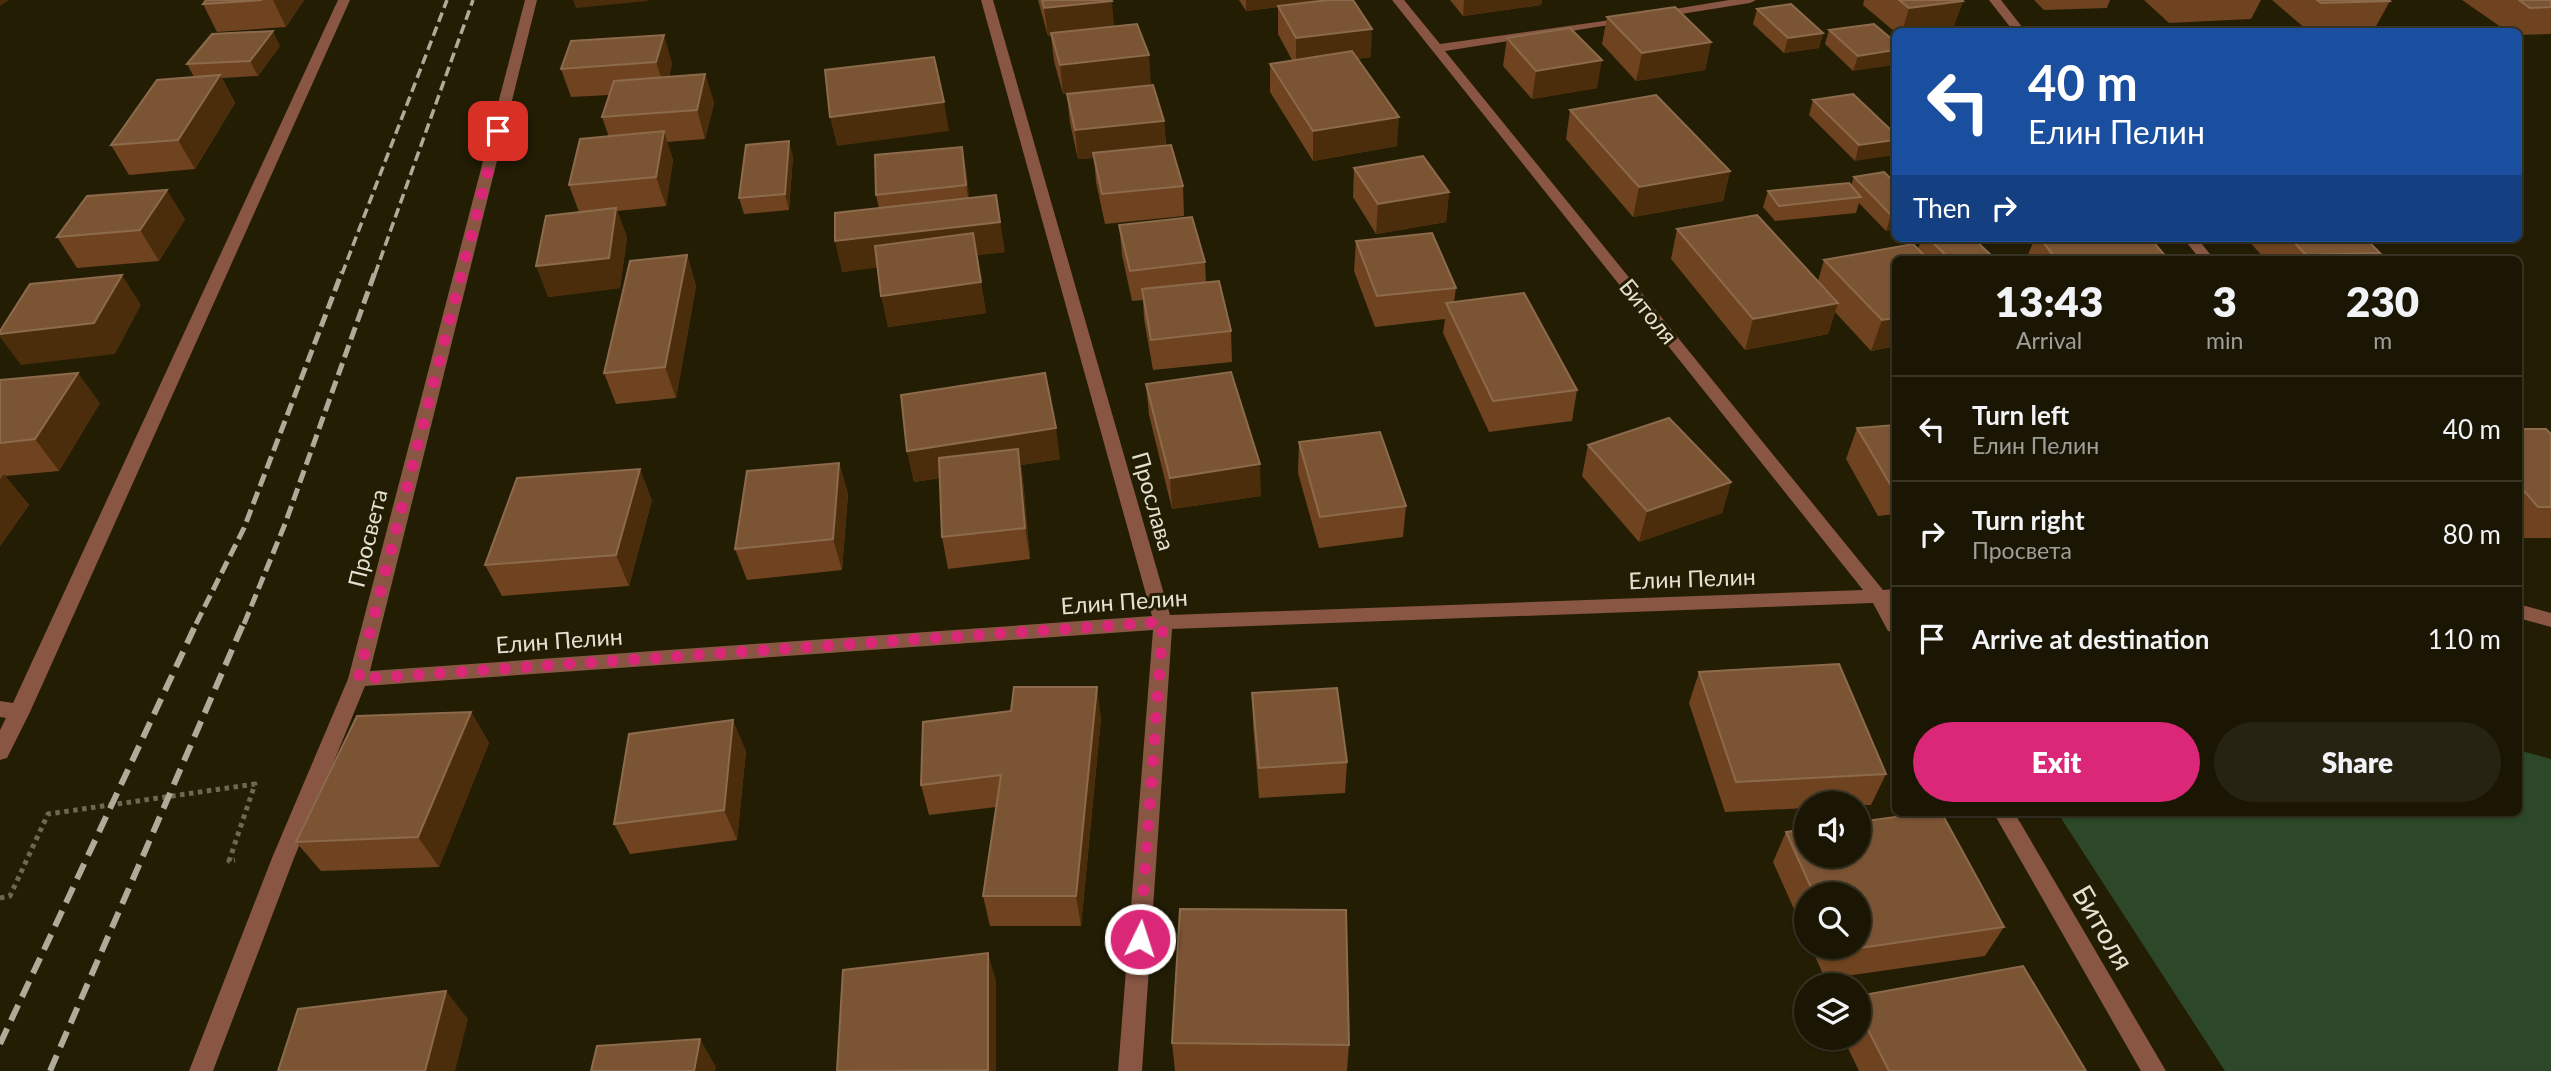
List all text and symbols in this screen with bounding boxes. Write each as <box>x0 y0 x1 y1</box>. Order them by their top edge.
text: 40 m <box>2028 53 2138 111</box>
icon: left <box>1913 56 2004 147</box>
pin <box>468 101 528 161</box>
icon: arrive <box>479 112 517 150</box>
text: Елин Пелин <box>2028 112 2205 151</box>
icon: right <box>1985 189 2023 227</box>
text: Then <box>1913 192 1971 224</box>
street label: Битоля <box>1614 273 1684 349</box>
text: 13:43 <box>1995 276 2103 326</box>
text: 3 <box>2213 276 2237 326</box>
text: 230 <box>2346 276 2419 326</box>
text: Arrival <box>2016 326 2082 354</box>
text: min <box>2206 326 2243 354</box>
text: m <box>2373 326 2392 354</box>
text: Turn left <box>1972 399 2069 431</box>
icon: left <box>1913 410 1951 448</box>
text: 40 m <box>2443 413 2501 445</box>
text: Елин Пелин <box>1972 431 2099 459</box>
street label: Прослава <box>1127 448 1181 554</box>
street label: Просвета <box>341 486 393 590</box>
text: Turn right <box>1972 504 2085 536</box>
icon: right <box>1913 515 1951 553</box>
text: 80 m <box>2443 518 2501 550</box>
text: Просвета <box>1972 536 2072 564</box>
street label: Елин Пелин <box>1628 562 1756 594</box>
street label: Елин Пелин <box>1060 583 1188 619</box>
icon: arrive <box>1913 620 1951 658</box>
street label: Елин Пелин <box>495 622 623 658</box>
text: Arrive at destination <box>1972 623 2209 655</box>
text: 110 m <box>2428 623 2501 655</box>
button: Exit <box>1913 722 2200 802</box>
button: Share <box>2214 722 2501 802</box>
map controls <box>1794 791 1871 1050</box>
button: sound <box>1794 791 1871 868</box>
street label: Битоля <box>2066 878 2142 976</box>
button: search <box>1794 882 1871 959</box>
position arrow <box>1103 902 1177 976</box>
button: layers <box>1794 973 1871 1050</box>

